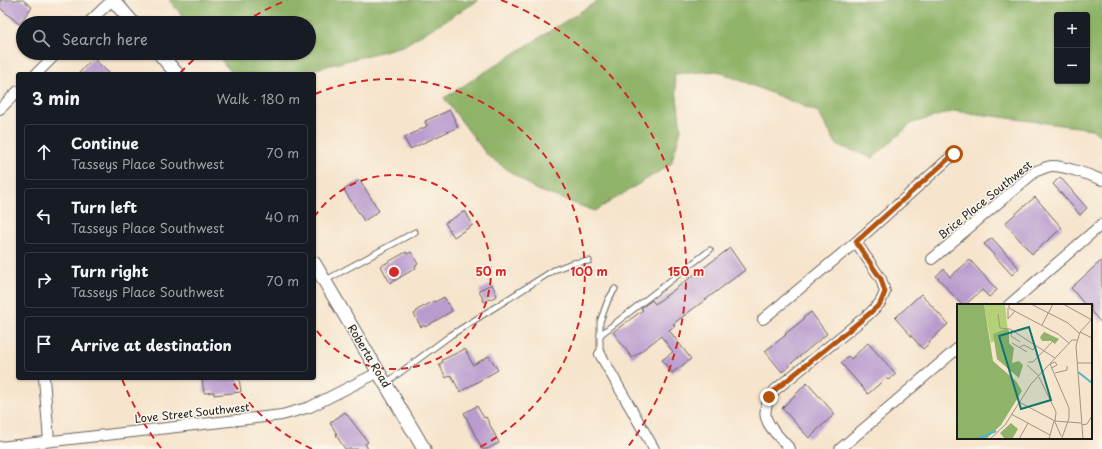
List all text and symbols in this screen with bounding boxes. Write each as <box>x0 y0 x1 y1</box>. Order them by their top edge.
map controls <box>1054 12 1090 84</box>
button: + <box>1054 12 1090 48</box>
search box <box>16 16 316 60</box>
icon: search <box>30 27 52 49</box>
text: Search here <box>62 27 148 50</box>
button: − <box>1054 48 1090 84</box>
text: 3 min <box>32 85 80 111</box>
text: Walk · 180 m <box>217 89 300 108</box>
text: Continue <box>71 131 139 154</box>
icon: ahead <box>33 141 55 163</box>
text: 70 m <box>266 143 299 162</box>
route start <box>945 145 963 163</box>
text: Tasseys Place Southwest <box>71 154 224 173</box>
street label: Brice Place Southwest <box>934 156 1035 243</box>
text: Turn left <box>71 195 137 218</box>
icon: left <box>33 205 55 227</box>
text: 40 m <box>265 207 299 226</box>
text: Tasseys Place Southwest <box>71 218 224 237</box>
text: Turn right <box>71 259 148 282</box>
text: 50 m <box>475 262 507 280</box>
text: 100 m <box>570 262 608 280</box>
text: 150 m <box>668 262 704 280</box>
centre of rings <box>387 265 401 279</box>
icon: right <box>33 269 55 291</box>
text: 70 m <box>266 271 299 290</box>
text: Tasseys Place Southwest <box>71 282 224 301</box>
inset map <box>957 304 1092 439</box>
street label: Roberta Road <box>344 321 395 391</box>
icon: arrive <box>33 333 55 355</box>
text: Arrive at destination <box>71 333 232 356</box>
route end <box>760 388 778 406</box>
street label: Love Street Southwest <box>134 398 251 427</box>

